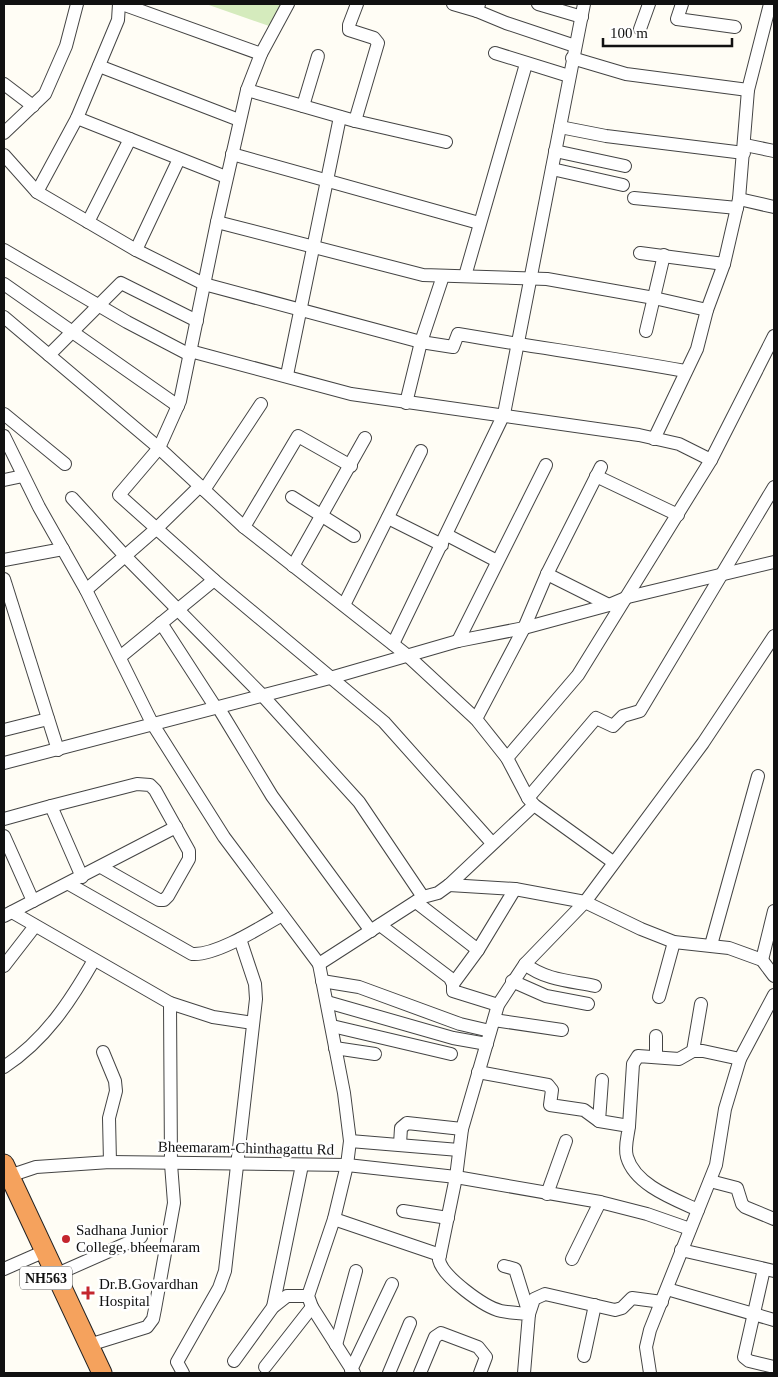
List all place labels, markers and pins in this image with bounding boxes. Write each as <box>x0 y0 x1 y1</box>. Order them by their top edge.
place label: Sadhana Junior College, bheemaram <box>76 1222 200 1255</box>
marker: Sadhana Junior College, bheemaram <box>60 1233 72 1245</box>
place label: Dr.B.Govardhan Hospital <box>99 1276 199 1309</box>
marker: Dr.B.Govardhan Hospital <box>81 1286 95 1300</box>

